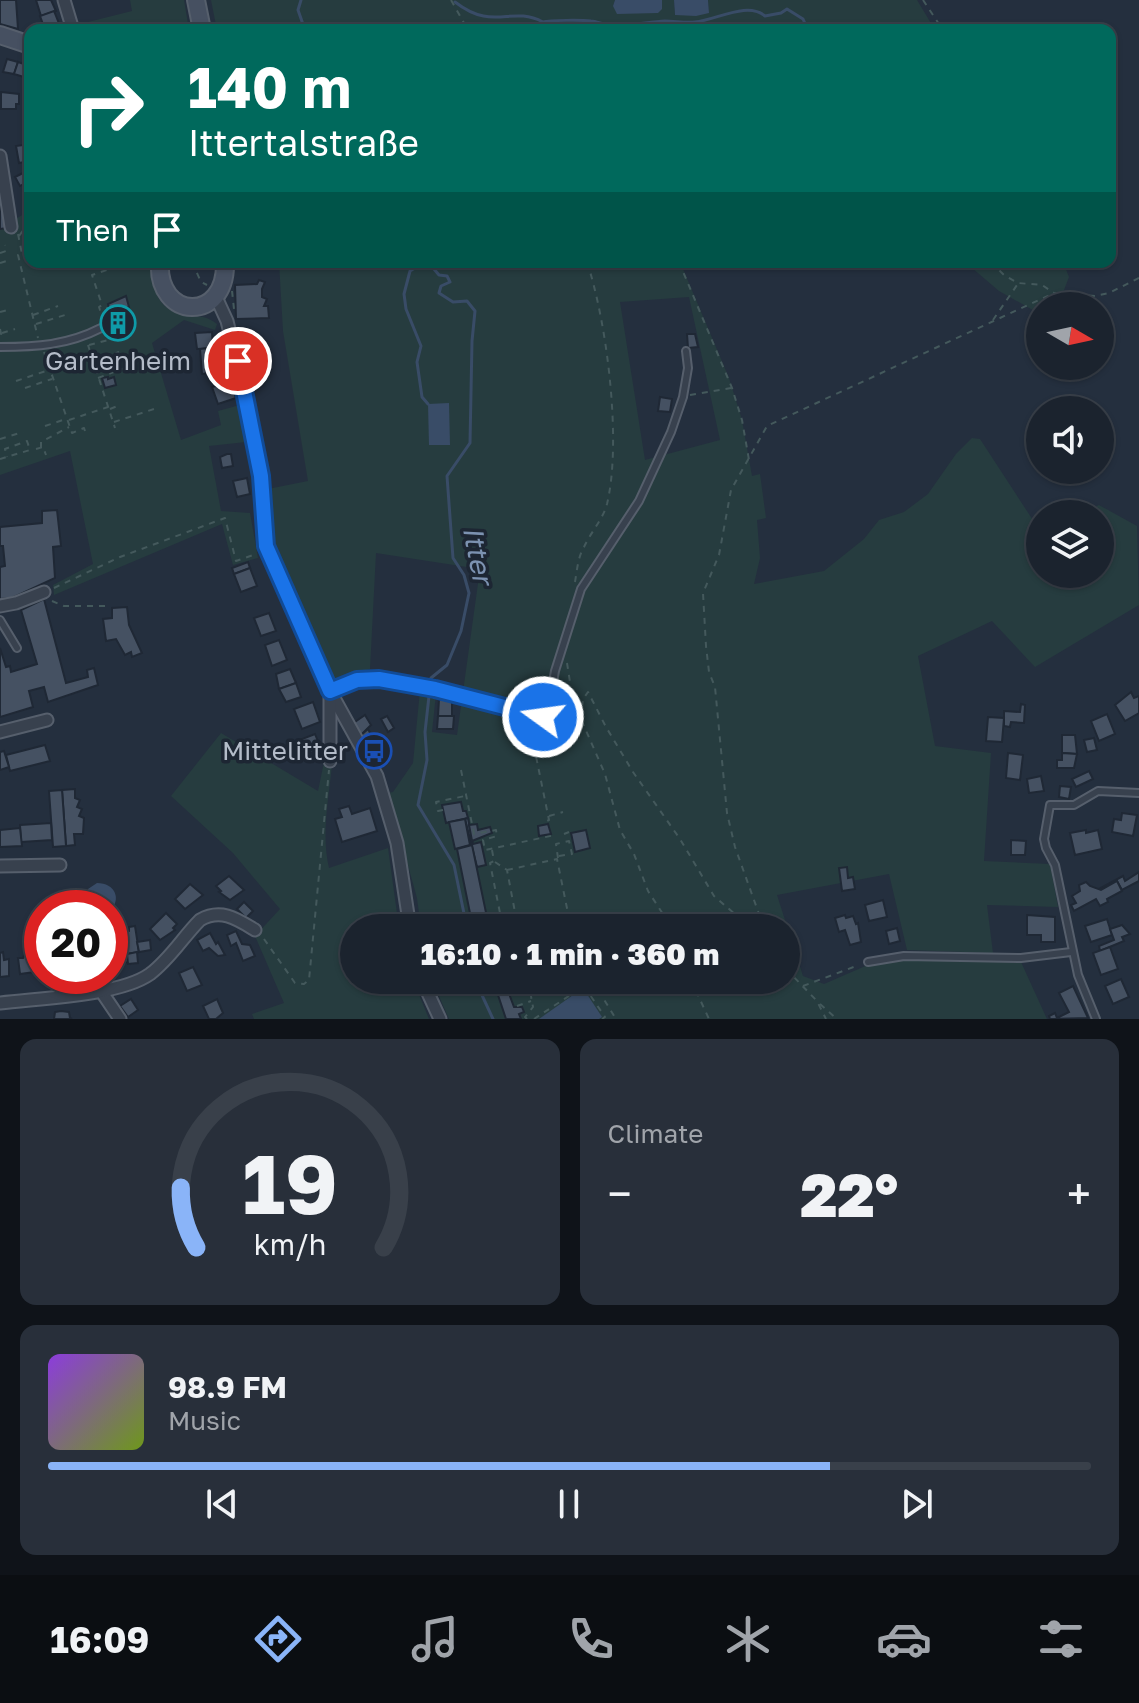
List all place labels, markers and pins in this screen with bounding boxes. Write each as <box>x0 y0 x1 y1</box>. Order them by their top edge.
building icon: Gartenheim <box>99 304 137 342</box>
pin <box>204 327 272 395</box>
place label: Gartenheim <box>45 345 191 376</box>
bus stop icon: Mittelitter <box>355 732 393 770</box>
place label: Mittelitter <box>222 735 348 766</box>

